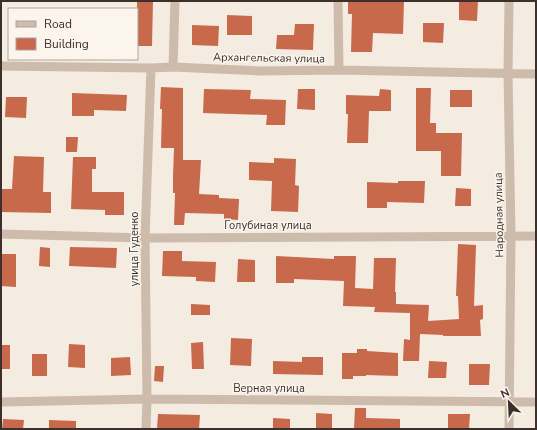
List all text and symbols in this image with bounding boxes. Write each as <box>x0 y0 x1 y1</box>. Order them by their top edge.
legend <box>8 8 138 60</box>
text: Road <box>44 16 72 32</box>
text: Building <box>44 36 89 52</box>
street label: Архангельская улица <box>213 50 325 66</box>
street label: Народная улица <box>491 172 507 258</box>
street label: улица Гуденко <box>127 211 142 287</box>
street label: Голубиная улица <box>224 218 312 233</box>
street label: Верная улица <box>233 381 305 396</box>
north arrow <box>489 382 529 422</box>
text: N <box>498 385 512 402</box>

